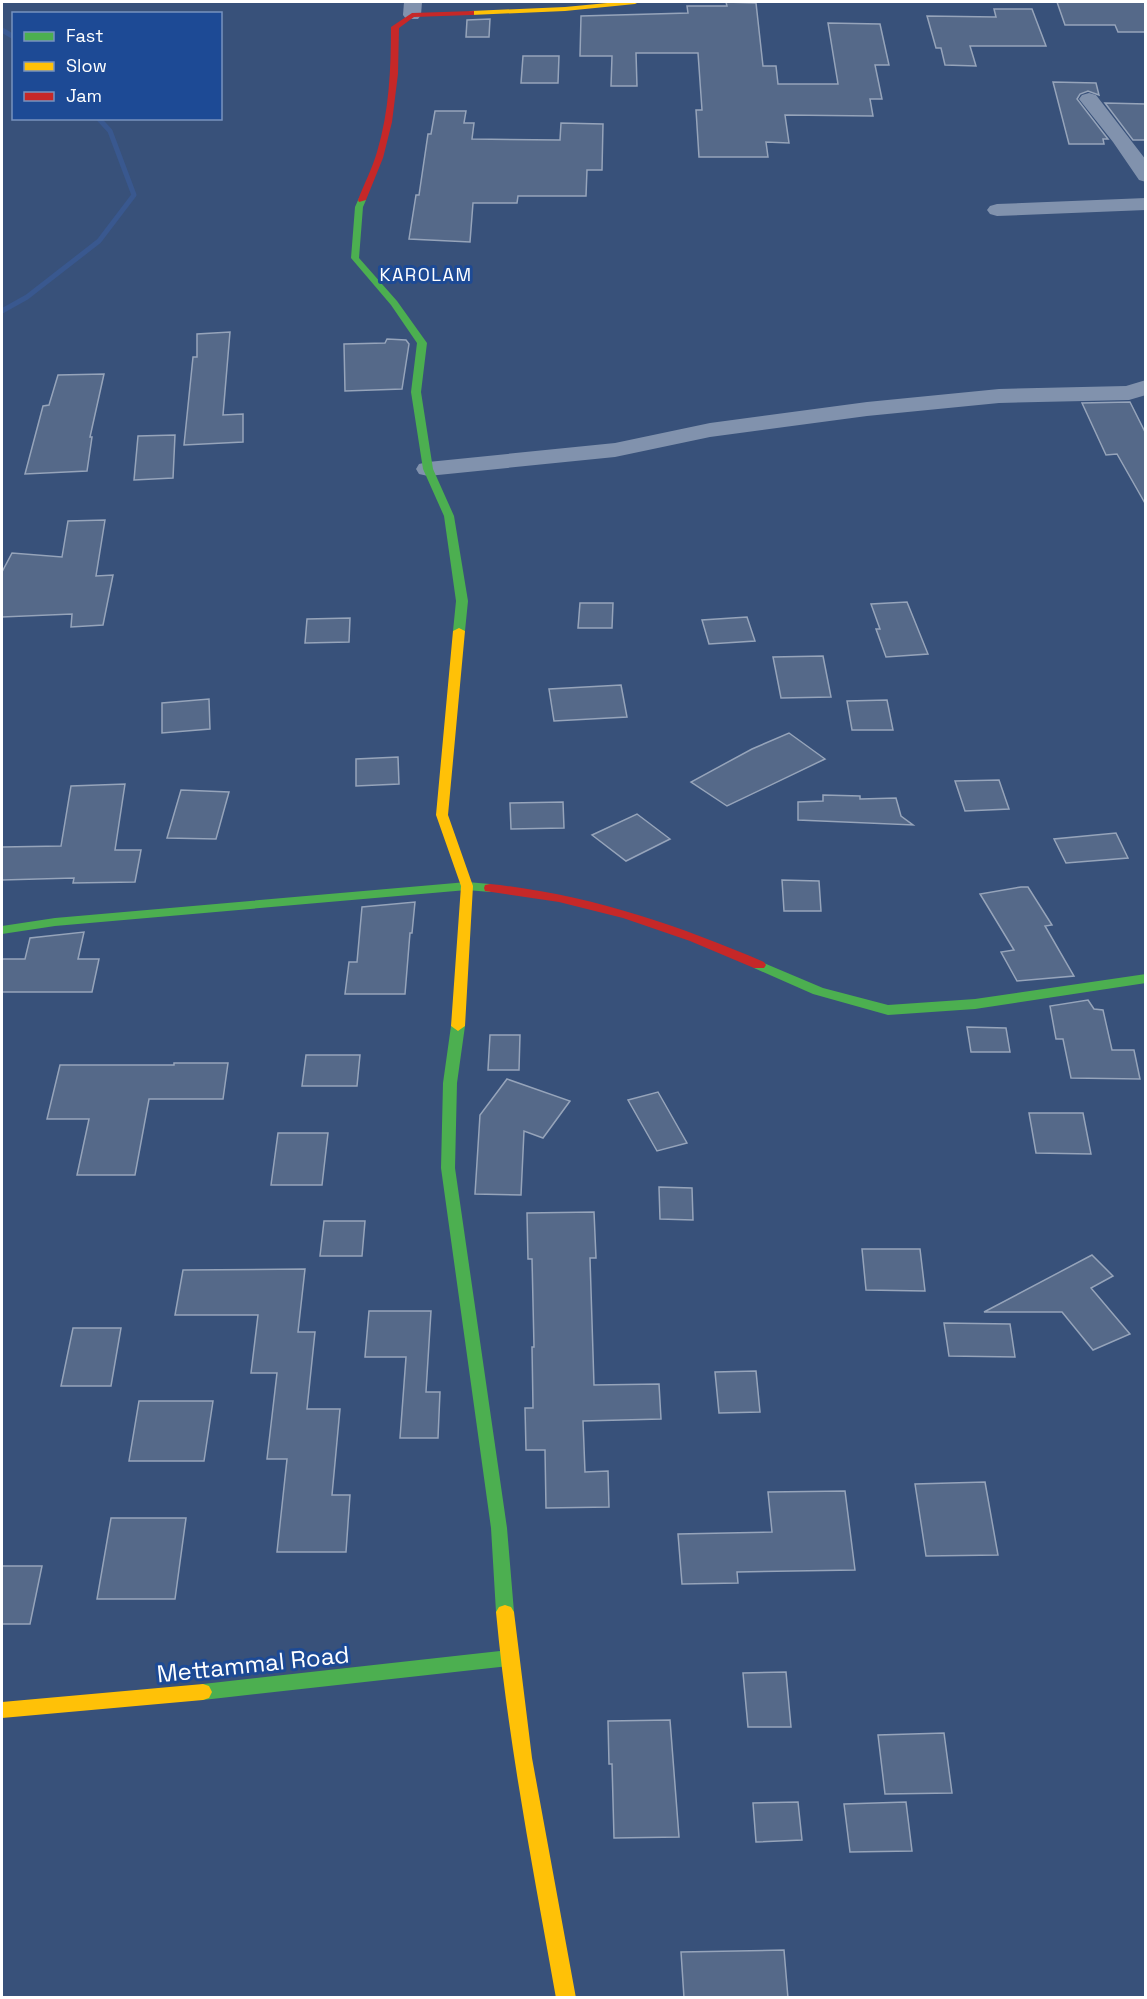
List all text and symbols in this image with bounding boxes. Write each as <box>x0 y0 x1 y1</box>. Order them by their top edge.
legend <box>12 12 222 120</box>
text: Fast <box>66 24 103 47</box>
text: Slow <box>66 54 107 77</box>
text: Jam <box>66 84 102 107</box>
district label: KAROLAM <box>380 263 472 286</box>
street label: Mettammal Road <box>155 1638 351 1690</box>

